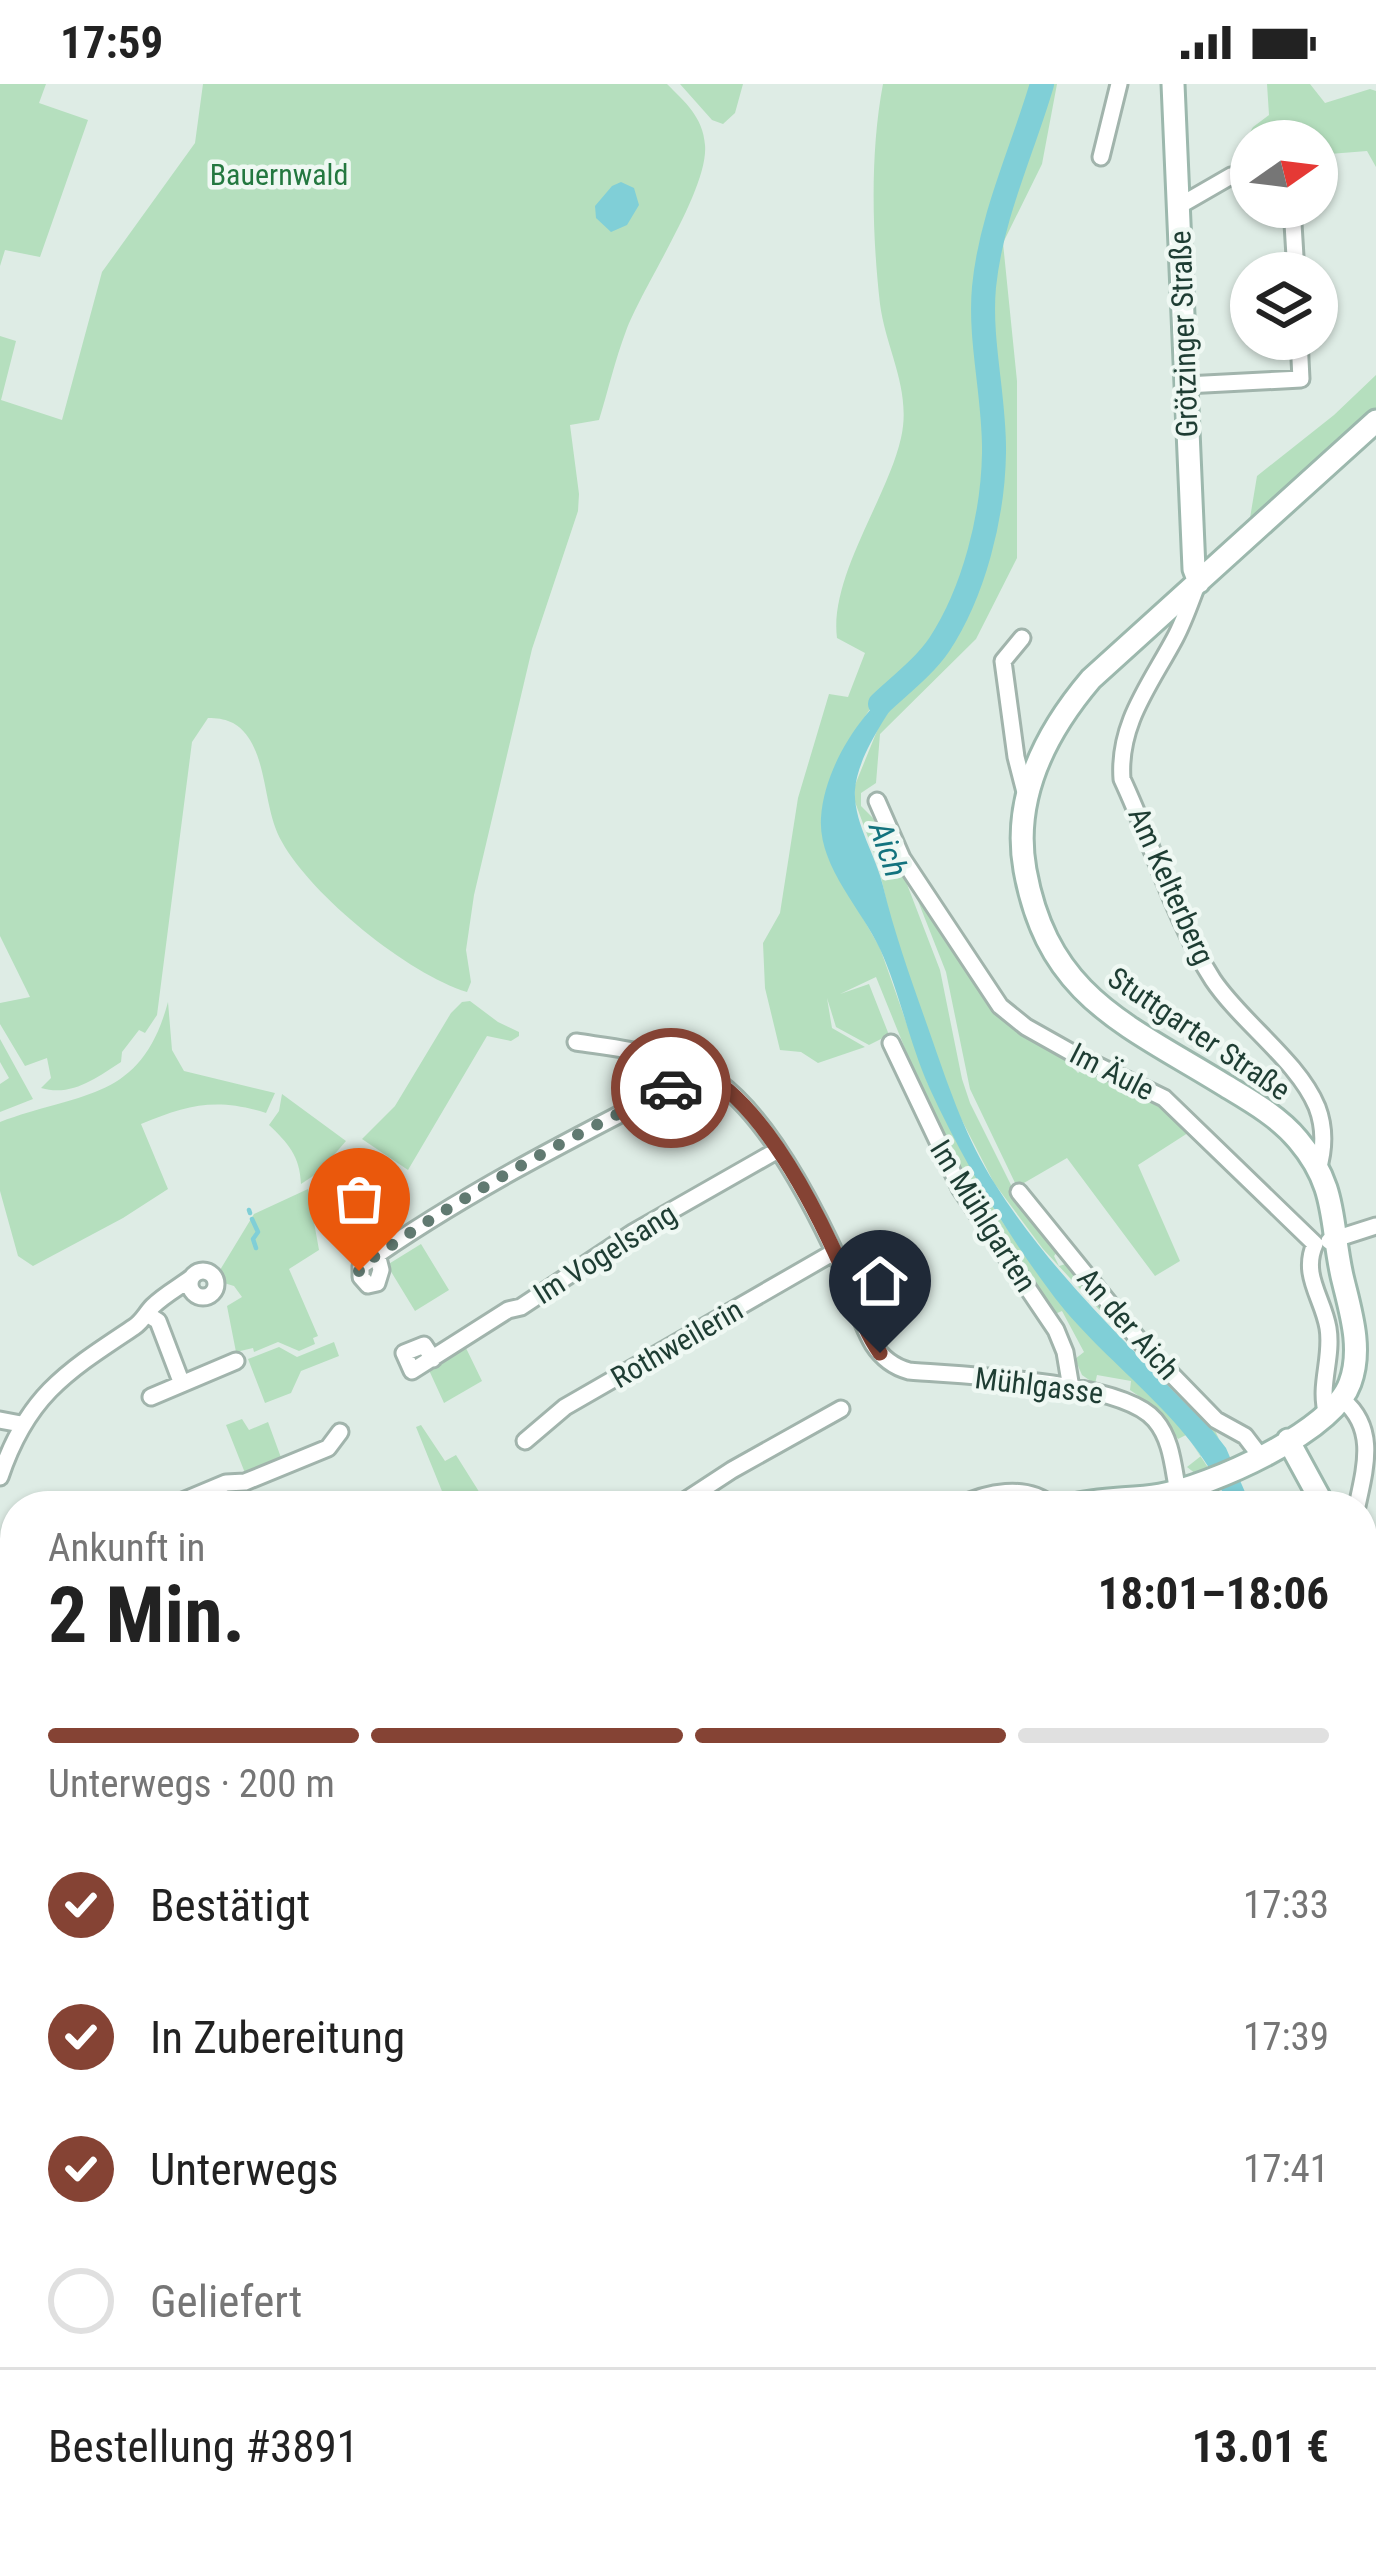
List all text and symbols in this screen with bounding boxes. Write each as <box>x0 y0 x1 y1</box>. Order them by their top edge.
text: 17:59 <box>60 16 163 69</box>
north arrow <box>1230 120 1338 228</box>
map controls <box>1230 120 1338 360</box>
park label: Bauernwald <box>210 157 348 192</box>
street label: Grötzinger Straße <box>1162 230 1205 438</box>
button: layers <box>1230 252 1338 360</box>
street label: Am Kelterberg <box>1121 802 1222 970</box>
water label: Aich <box>860 814 916 882</box>
street label: Stuttgarter Straße <box>1102 960 1297 1107</box>
courier <box>611 1028 731 1148</box>
street label: Im Äule <box>1064 1036 1160 1107</box>
icon: car <box>638 1055 704 1121</box>
street label: Im Mühlgarten <box>923 1134 1044 1298</box>
pin <box>308 1148 410 1271</box>
icon: bag <box>326 1166 392 1232</box>
street label: Im Vogelsang <box>527 1196 682 1311</box>
pin <box>829 1230 931 1353</box>
icon: home <box>847 1248 913 1314</box>
street label: An der Aich <box>1070 1261 1186 1387</box>
street label: Rothweilerin <box>605 1292 749 1395</box>
street label: Mühlgasse <box>973 1360 1105 1411</box>
text: Ankunft in <box>48 1525 205 1571</box>
text: 18:01–18:06 <box>1098 1567 1329 1620</box>
text: 2 Min. <box>48 1570 245 1661</box>
text: Unterwegs · 200 m <box>48 1761 335 1807</box>
icon: check <box>48 1872 114 1938</box>
text: Bestätigt <box>150 1879 310 1932</box>
text: 17:33 <box>1243 1882 1329 1928</box>
icon: check <box>48 2004 114 2070</box>
text: In Zubereitung <box>150 2011 405 2064</box>
text: 17:39 <box>1243 2014 1329 2060</box>
icon: check <box>48 2136 114 2202</box>
text: Unterwegs <box>150 2143 339 2196</box>
text: 17:41 <box>1243 2146 1329 2192</box>
text: Geliefert <box>150 2275 302 2328</box>
text: Bestellung #3891 <box>48 2420 359 2473</box>
text: 13.01 € <box>1192 2420 1329 2473</box>

